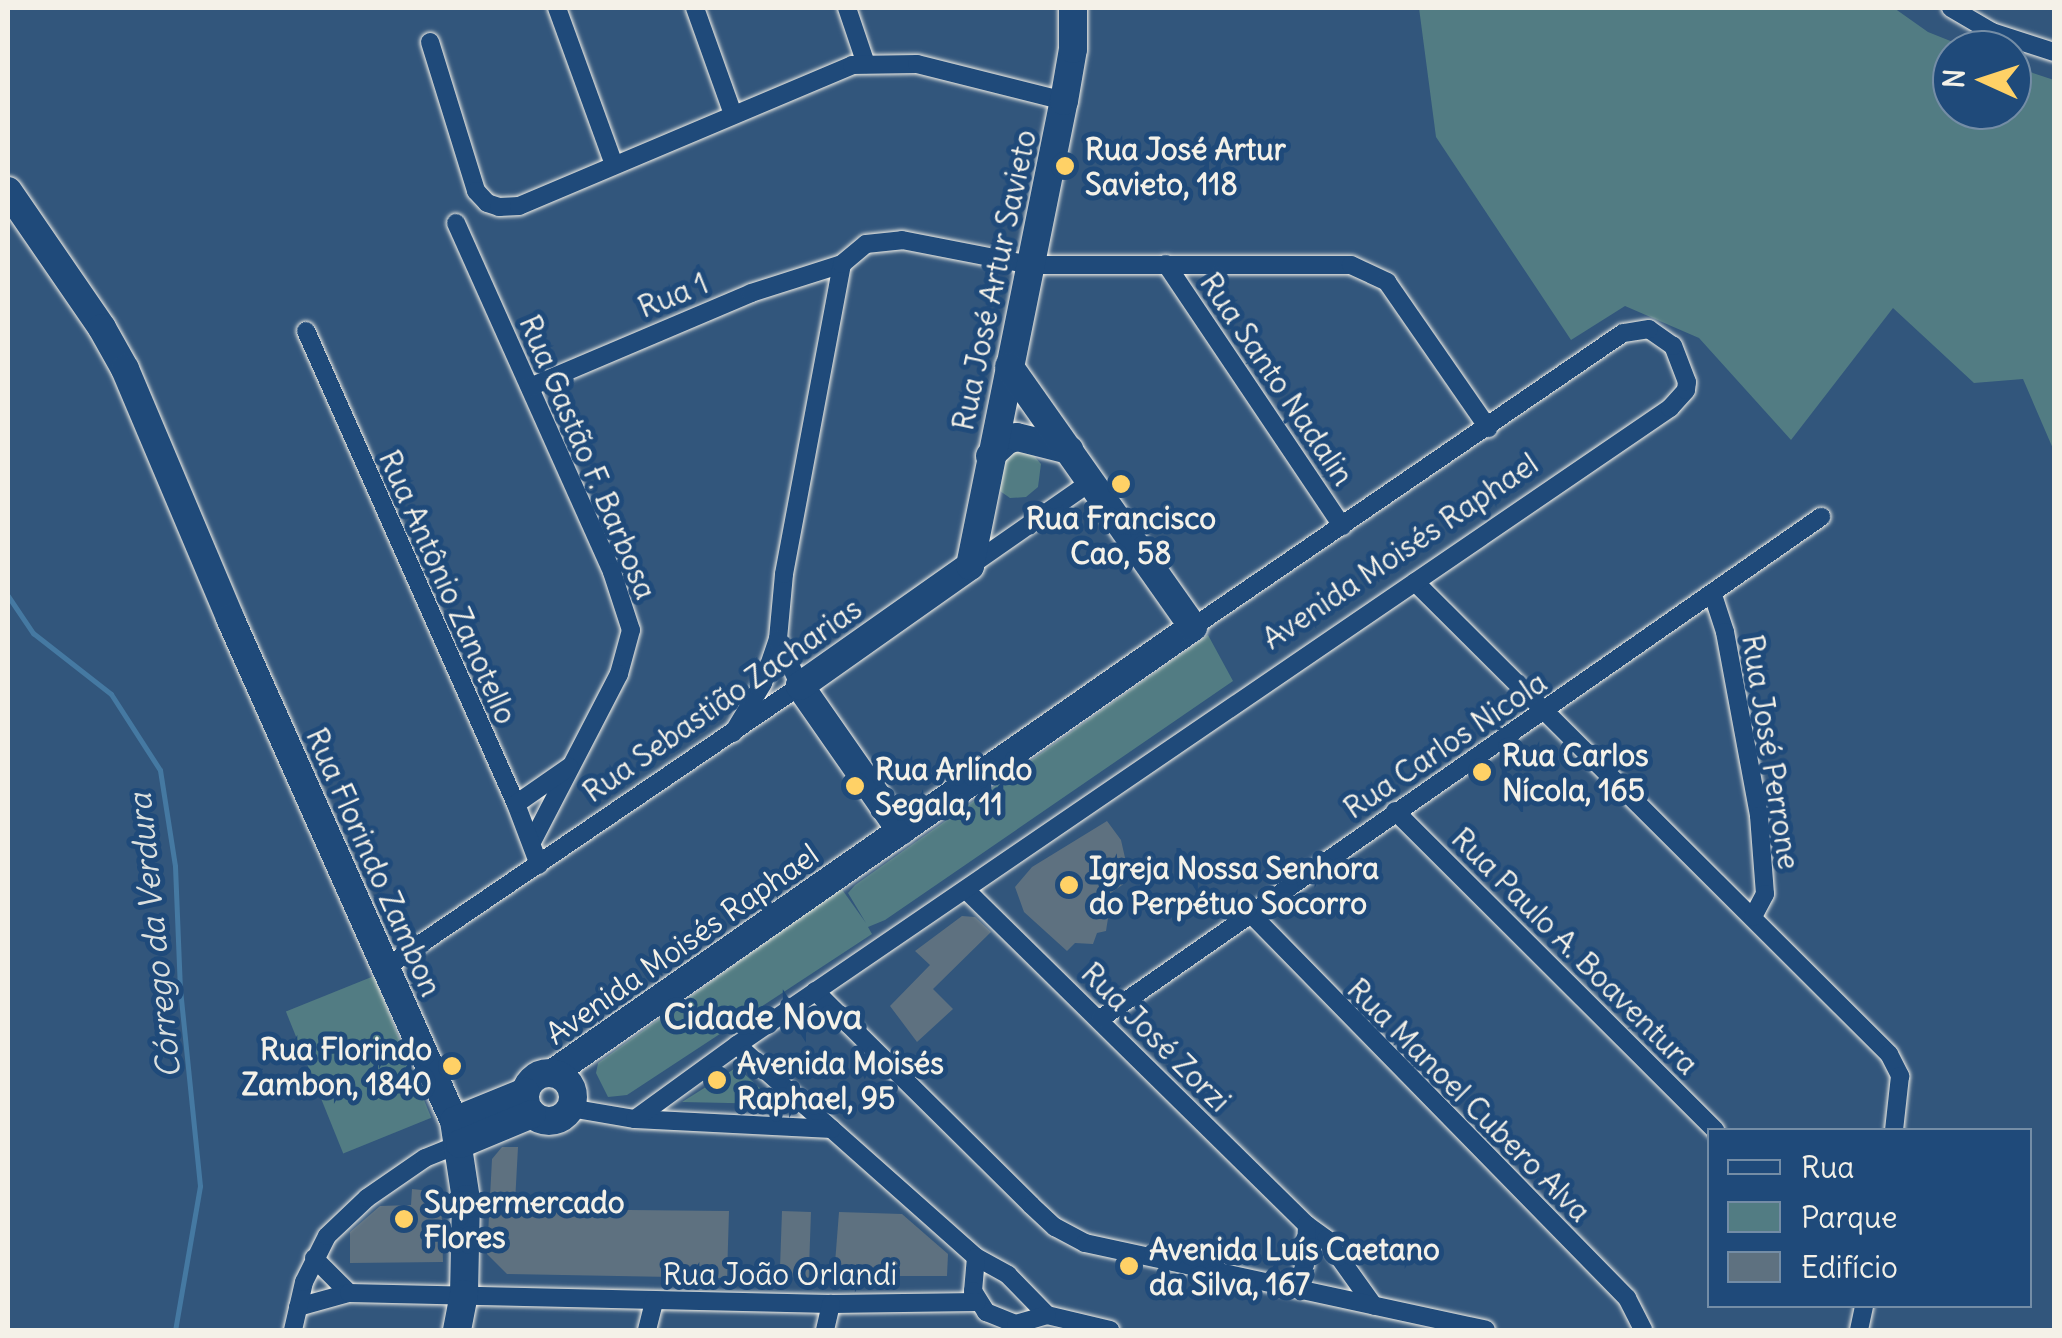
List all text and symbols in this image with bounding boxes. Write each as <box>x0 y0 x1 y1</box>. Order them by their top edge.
north arrow <box>1932 30 2032 130</box>
text: N <box>1936 68 1973 89</box>
street label: Rua José Artur Savieto <box>945 126 1043 434</box>
place label: Rua José Artur Savieto, 118 <box>1085 131 1286 202</box>
marker: Rua José Artur Savieto, 118 <box>1054 155 1076 177</box>
street label: Rua 1 <box>633 265 713 325</box>
street label: Rua Santo Nadalin <box>1193 266 1361 492</box>
street label: Rua Gastão F. Barbosa <box>512 310 664 604</box>
street label: Rua Antônio Zanotello <box>371 445 525 729</box>
street label: Avenida Moisés Raphael <box>1255 445 1545 657</box>
marker: Rua Francisco Cao, 58 <box>1110 473 1132 495</box>
place label: Rua Francisco Cao, 58 <box>1026 500 1216 570</box>
street label: Rua Sebastião Zacharias <box>576 590 868 810</box>
street label: Rua José Perrone <box>1735 632 1807 872</box>
street label: Rua Carlos Nicola <box>1337 664 1553 826</box>
street label: Rua Florindo Zambon <box>299 722 449 1002</box>
place label: Rua Carlos Nícola, 165 <box>1502 737 1649 808</box>
place label: Rua Arlindo Segala, 11 <box>875 751 1032 822</box>
marker: Rua Carlos Nícola, 165 <box>1471 761 1493 783</box>
marker: Rua Arlindo Segala, 11 <box>844 775 866 797</box>
water label: Córrego da Verdura <box>121 792 189 1080</box>
street label: Rua Paulo A. Boaventura <box>1444 820 1706 1082</box>
street label: Avenida Moisés Raphael <box>539 836 825 1052</box>
place label: Igreja Nossa Senhora do Perpétuo Socorro <box>1089 850 1379 920</box>
marker: Igreja Nossa Senhora do Perpétuo Socorro <box>1058 874 1080 896</box>
street label: Rua José Zorzi <box>1074 955 1238 1119</box>
street label: Rua Manoel Cubero Alva <box>1340 971 1598 1229</box>
district label: Cidade Nova <box>663 995 863 1037</box>
place label: Rua Florindo Zambon, 1840 <box>242 1031 432 1102</box>
place label: Avenida Moisés Raphael, 95 <box>737 1045 944 1116</box>
marker: Rua Florindo Zambon, 1840 <box>441 1055 463 1077</box>
marker: Avenida Moisés Raphael, 95 <box>706 1069 728 1091</box>
legend <box>1707 1128 2032 1308</box>
text: Rua <box>1801 1148 1854 1186</box>
place label: Supermercado Flores <box>424 1184 625 1254</box>
text: Parque <box>1801 1198 1897 1236</box>
marker: Supermercado Flores <box>393 1208 415 1230</box>
place label: Avenida Luís Caetano da Silva, 167 <box>1149 1231 1440 1302</box>
text: Edifício <box>1801 1248 1898 1286</box>
marker: Avenida Luís Caetano da Silva, 167 <box>1118 1255 1140 1277</box>
street label: Rua João Orlandi <box>663 1256 897 1292</box>

